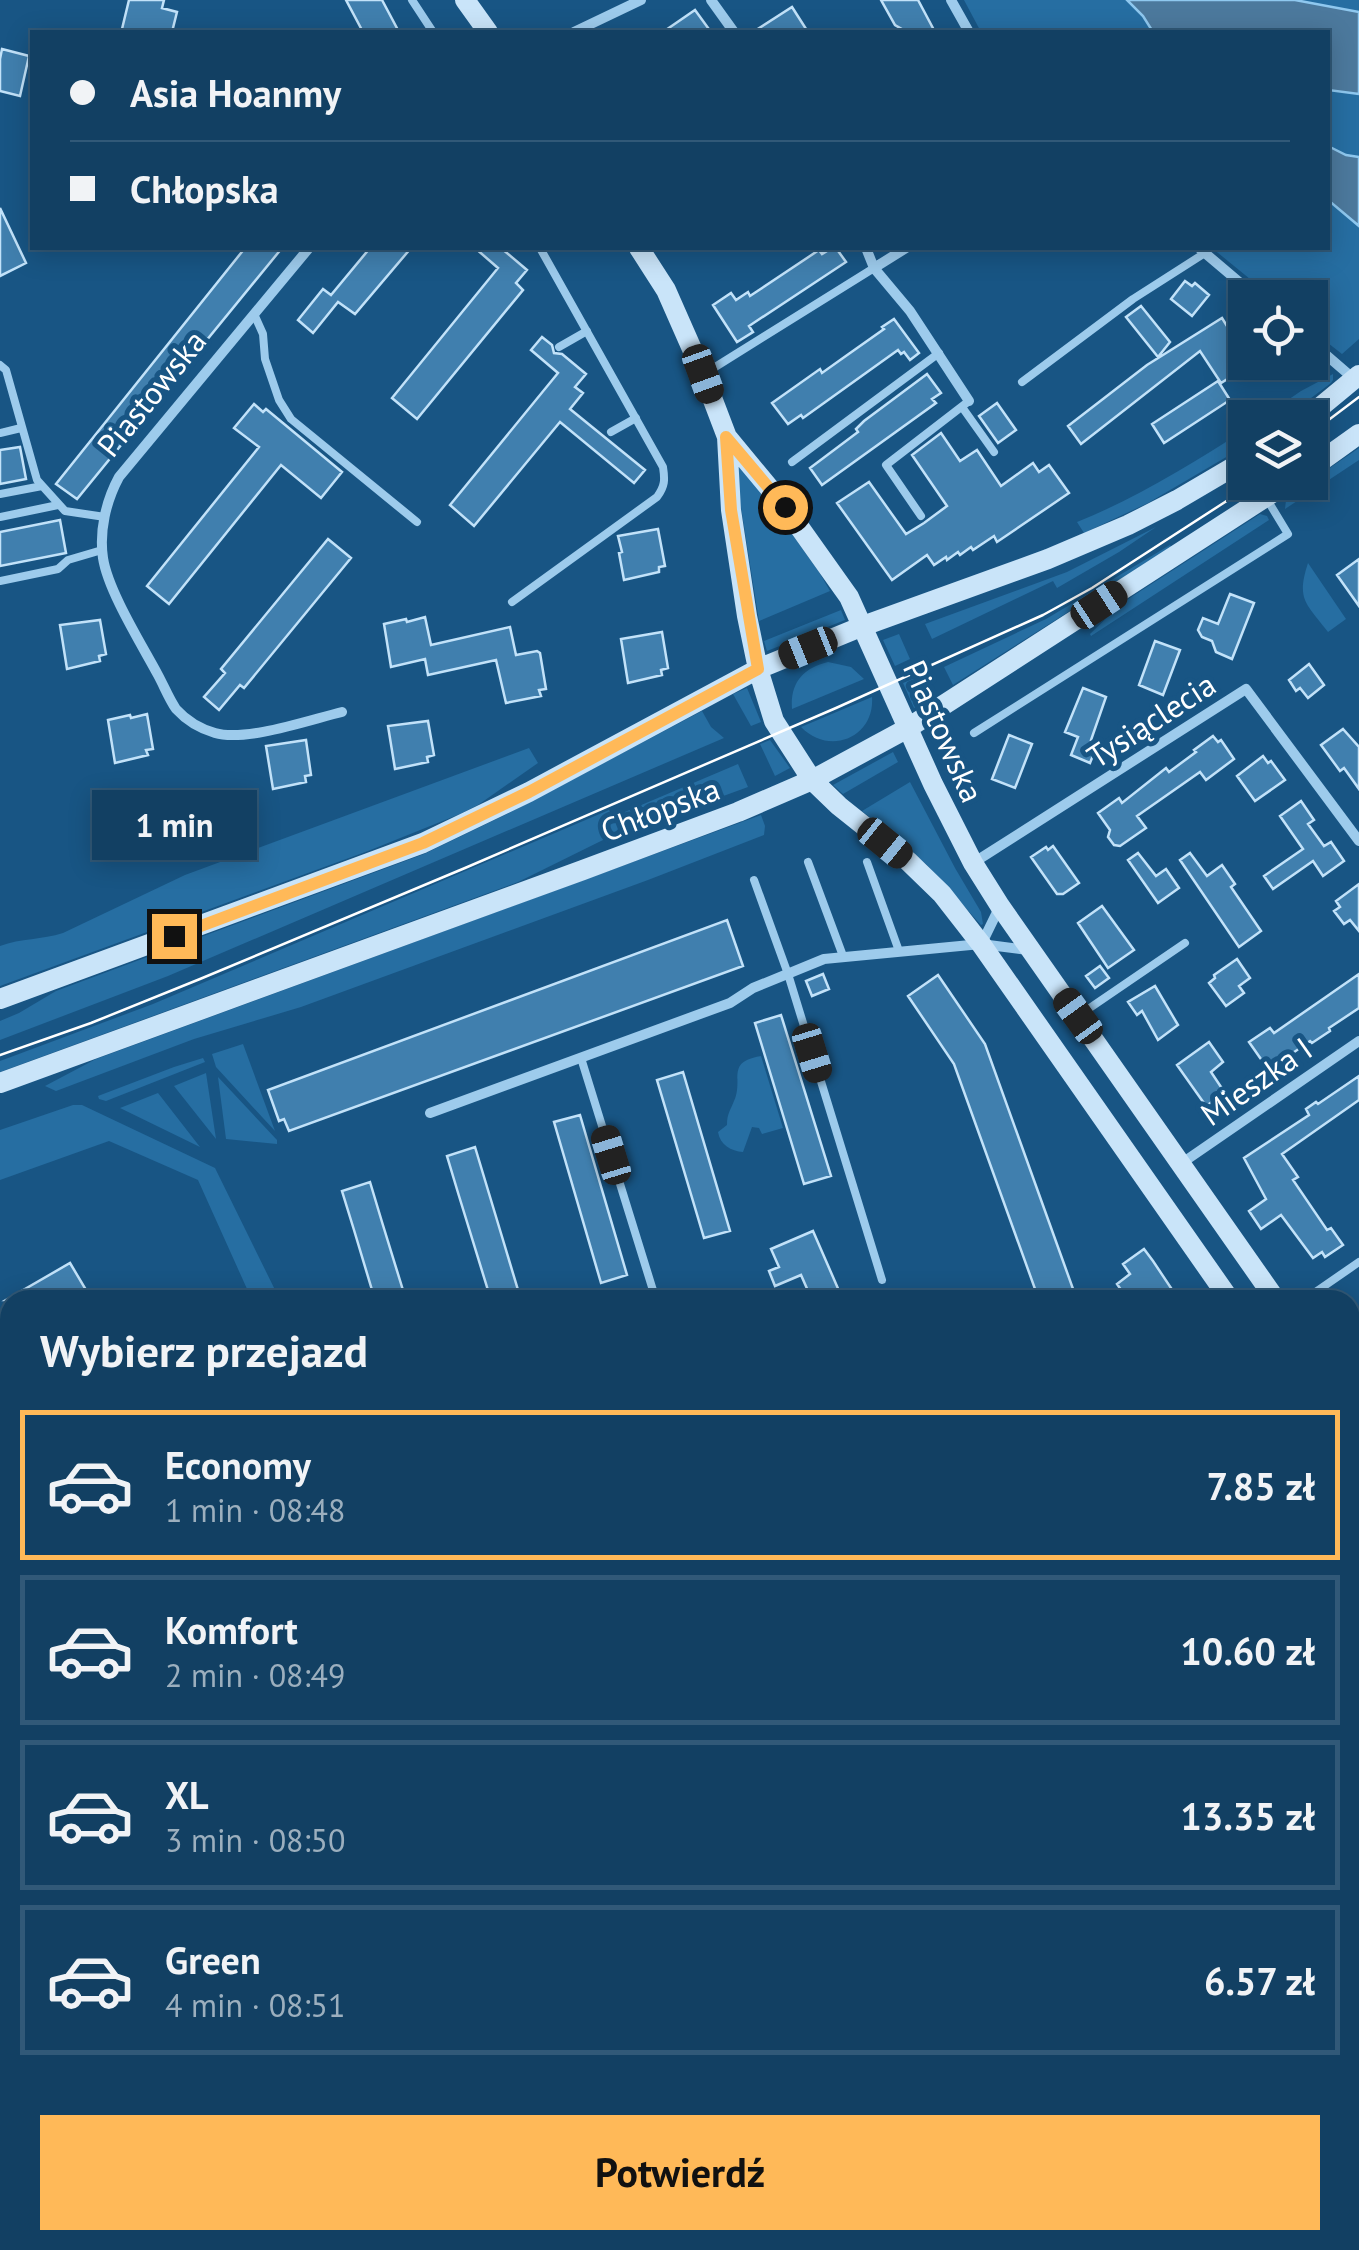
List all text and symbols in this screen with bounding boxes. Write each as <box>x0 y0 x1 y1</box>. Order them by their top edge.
text: Asia Hoanmy <box>130 68 341 117</box>
text: Chłopska <box>130 164 279 213</box>
map controls <box>1228 280 1328 500</box>
button: locate <box>1228 280 1328 380</box>
street label: Piastowska <box>87 321 215 465</box>
car <box>679 341 727 407</box>
button: layers <box>1228 400 1328 500</box>
route start <box>763 485 808 530</box>
car <box>1066 576 1132 634</box>
car <box>775 623 841 673</box>
street label: Piastowska <box>894 653 994 809</box>
street label: Tysiąclecia <box>1079 663 1223 777</box>
street label: Chłopska <box>594 767 726 851</box>
callout: 1 min <box>91 791 256 861</box>
text: 1 min <box>135 804 214 846</box>
car <box>852 812 918 874</box>
route end <box>152 914 197 959</box>
car <box>1048 983 1108 1049</box>
car <box>789 1020 835 1086</box>
street label: Mieszka I <box>1192 1027 1320 1135</box>
car <box>588 1122 634 1188</box>
text: Wybierz przejazd <box>40 1321 368 1379</box>
icon: car <box>45 1440 135 1530</box>
text: Economy <box>165 1440 311 1489</box>
text: 7.85 zł <box>1206 1461 1315 1510</box>
text: 1 min · 08:48 <box>165 1489 345 1531</box>
icon: car <box>45 1605 135 1695</box>
text: Komfort <box>165 1605 298 1654</box>
text: 10.60 zł <box>1180 1626 1315 1675</box>
text: 2 min · 08:49 <box>165 1654 345 1696</box>
icon: car <box>45 1770 135 1860</box>
text: XL <box>165 1770 209 1819</box>
text: 13.35 zł <box>1180 1791 1315 1840</box>
text: 3 min · 08:50 <box>165 1819 345 1861</box>
icon: car <box>45 1935 135 2025</box>
text: Green <box>165 1935 261 1984</box>
text: 6.57 zł <box>1204 1956 1315 2005</box>
text: 4 min · 08:51 <box>165 1984 345 2026</box>
button: Potwierdź <box>40 2115 1320 2230</box>

